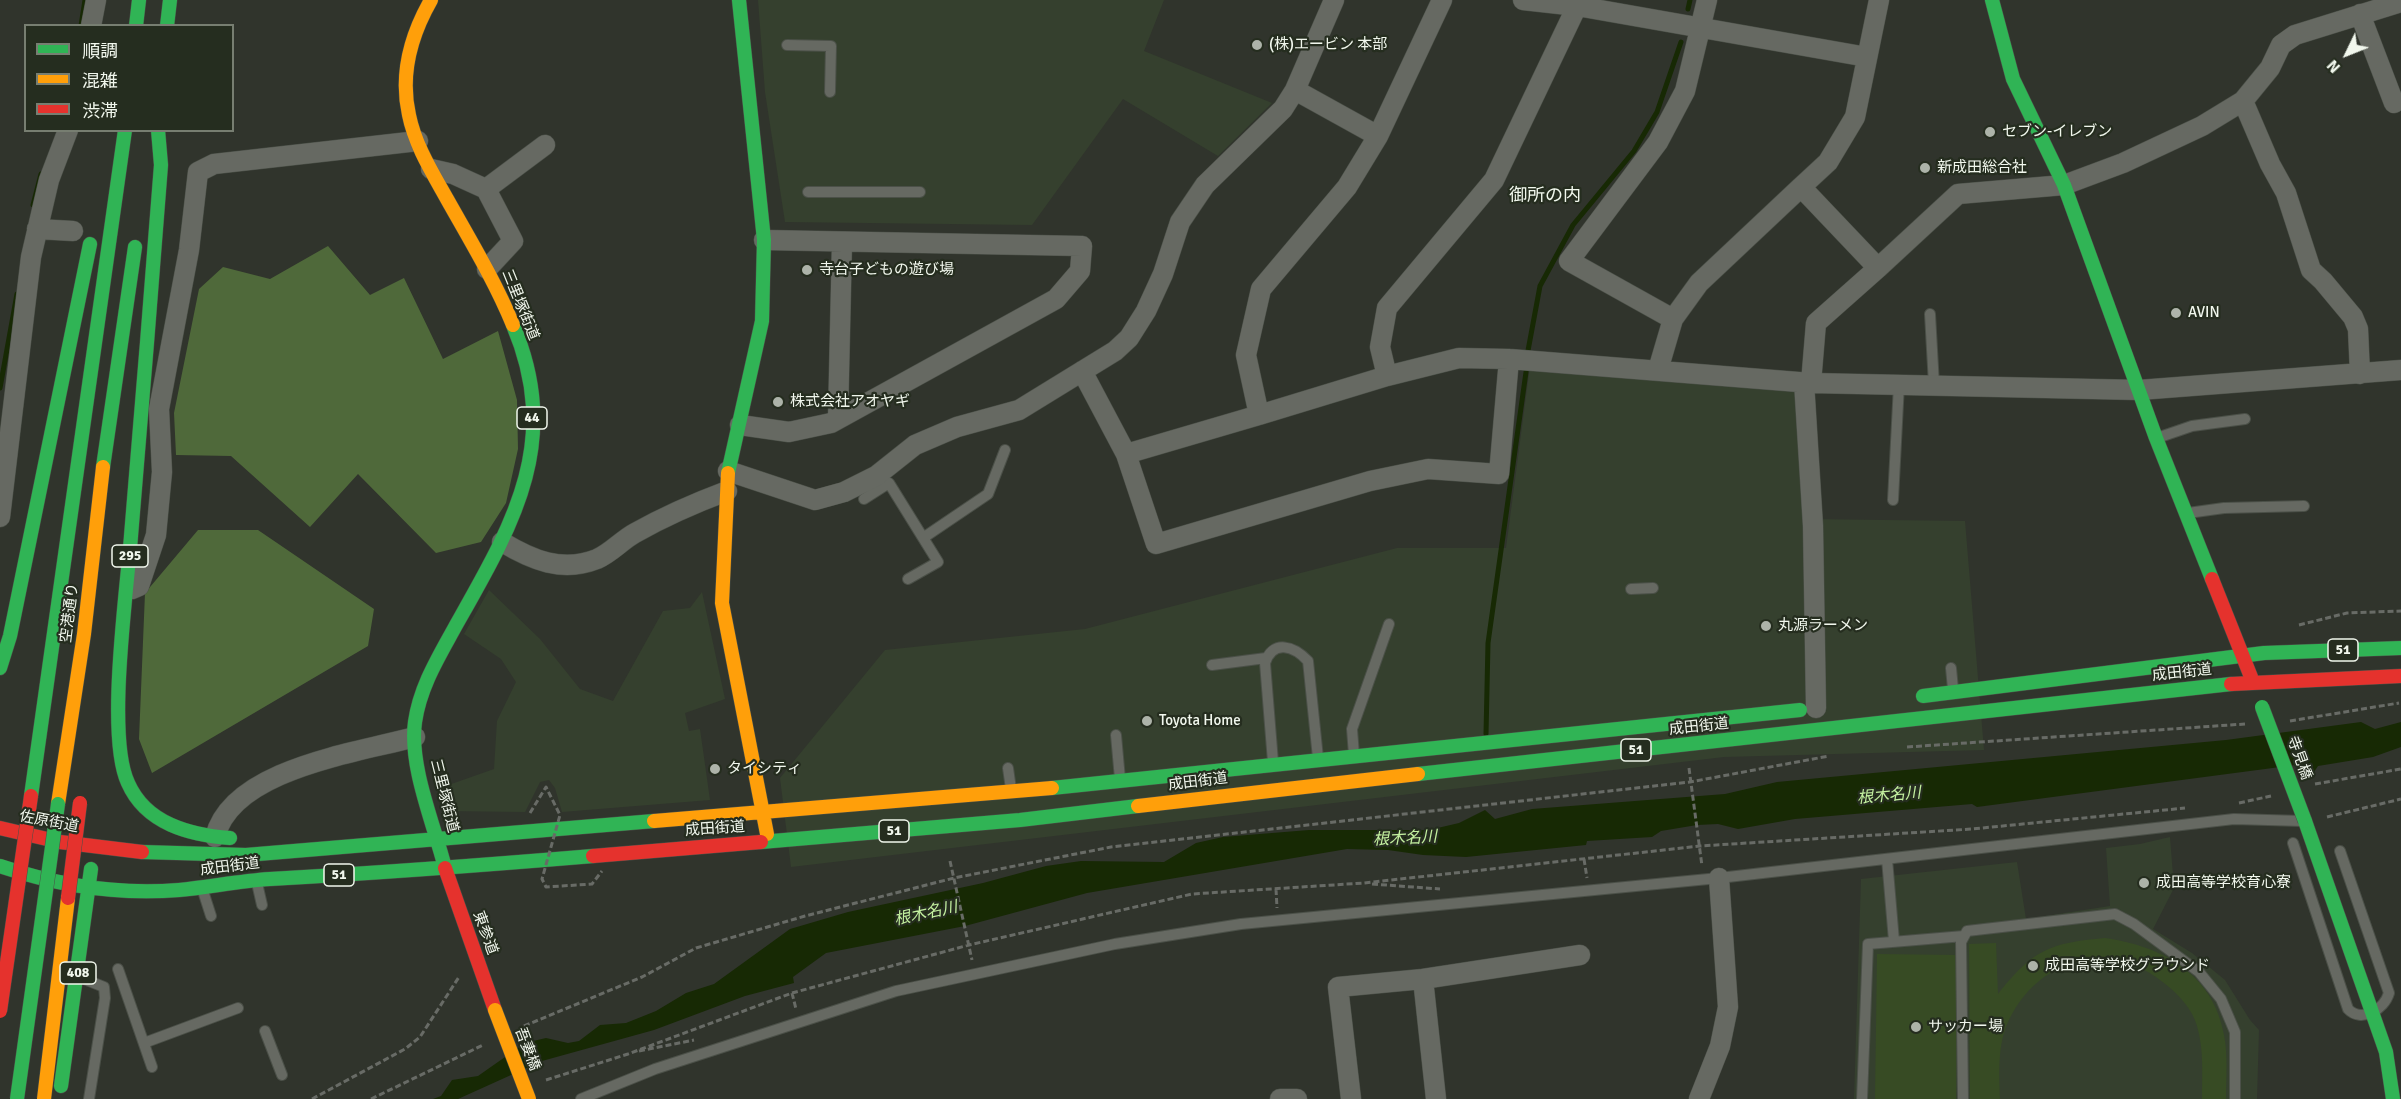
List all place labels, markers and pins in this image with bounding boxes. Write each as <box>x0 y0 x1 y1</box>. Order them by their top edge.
place label: (株)エービン 本部 <box>1269 36 1387 54</box>
marker: (株)エービン 本部 <box>1250 38 1264 52</box>
place label: セブン-イレブン <box>2002 123 2112 141</box>
marker: セブン-イレブン <box>1983 125 1997 139</box>
place label: 新成田総合社 <box>1937 159 2027 177</box>
marker: 新成田総合社 <box>1918 161 1932 175</box>
place label: 寺台子どもの遊び場 <box>819 261 954 279</box>
marker: 寺台子どもの遊び場 <box>800 263 814 277</box>
place label: AVIN <box>2188 304 2220 322</box>
marker: AVIN <box>2169 306 2183 320</box>
place label: 株式会社アオヤギ <box>790 393 910 411</box>
marker: 株式会社アオヤギ <box>771 395 785 409</box>
place label: 丸源ラーメン <box>1778 617 1868 635</box>
marker: 丸源ラーメン <box>1759 619 1773 633</box>
place label: Toyota Home <box>1159 712 1241 730</box>
marker: Toyota Home <box>1140 714 1154 728</box>
place label: タイシティ <box>727 760 802 778</box>
marker: タイシティ <box>708 762 722 776</box>
place label: 成田高等学校育心寮 <box>2156 874 2291 892</box>
marker: 成田高等学校育心寮 <box>2137 876 2151 890</box>
place label: 成田高等学校グラウンド <box>2045 957 2210 975</box>
marker: 成田高等学校グラウンド <box>2026 959 2040 973</box>
place label: サッカー場 <box>1928 1018 2003 1036</box>
marker: サッカー場 <box>1909 1020 1923 1034</box>

